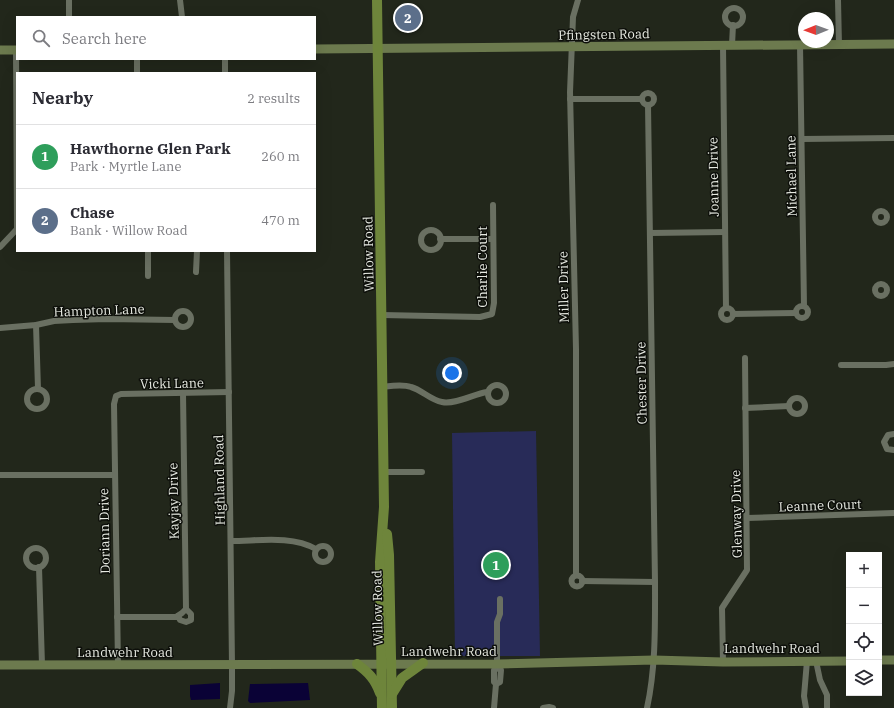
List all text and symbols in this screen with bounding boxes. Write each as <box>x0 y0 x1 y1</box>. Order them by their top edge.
pin: 2 <box>395 3 421 33</box>
north arrow <box>798 12 834 48</box>
search box <box>16 16 316 60</box>
street label: Pfingsten Road <box>558 25 650 44</box>
icon: search <box>30 27 52 49</box>
text: Search here <box>62 29 147 48</box>
text: Nearby <box>32 87 93 109</box>
text: 2 results <box>247 90 300 107</box>
street label: Michael Lane <box>782 135 801 217</box>
street label: Joanne Drive <box>704 137 723 217</box>
text: Hawthorne Glen Park <box>70 139 231 158</box>
text: 1 <box>41 148 49 165</box>
text: 260 m <box>261 148 300 165</box>
text: Park · Myrtle Lane <box>70 158 181 175</box>
text: Chase <box>70 203 114 222</box>
text: 2 <box>41 212 49 229</box>
text: 470 m <box>261 212 300 229</box>
street label: Willow Road <box>359 216 378 292</box>
text: Bank · Willow Road <box>70 222 188 239</box>
street label: Charlie Court <box>474 226 491 308</box>
street label: Miller Drive <box>554 251 573 323</box>
street label: Hampton Lane <box>53 300 145 321</box>
street label: Chester Drive <box>632 341 651 425</box>
your location <box>442 363 462 383</box>
street label: Vicki Lane <box>140 374 204 393</box>
street label: Highland Road <box>210 434 229 526</box>
street label: Kayjay Drive <box>164 463 183 539</box>
street label: Glenway Drive <box>727 470 746 558</box>
street label: Doriann Drive <box>95 488 114 574</box>
street label: Leanne Court <box>778 496 862 515</box>
pin: 1 <box>483 550 509 580</box>
map controls <box>846 552 882 696</box>
button: + <box>846 552 882 588</box>
street label: Willow Road <box>368 570 387 646</box>
button: − <box>846 588 882 624</box>
button: locate <box>846 624 882 660</box>
street label: Landwehr Road <box>724 640 820 657</box>
street label: Landwehr Road <box>401 643 497 660</box>
street label: Landwehr Road <box>77 644 173 661</box>
button: layers <box>846 660 882 696</box>

